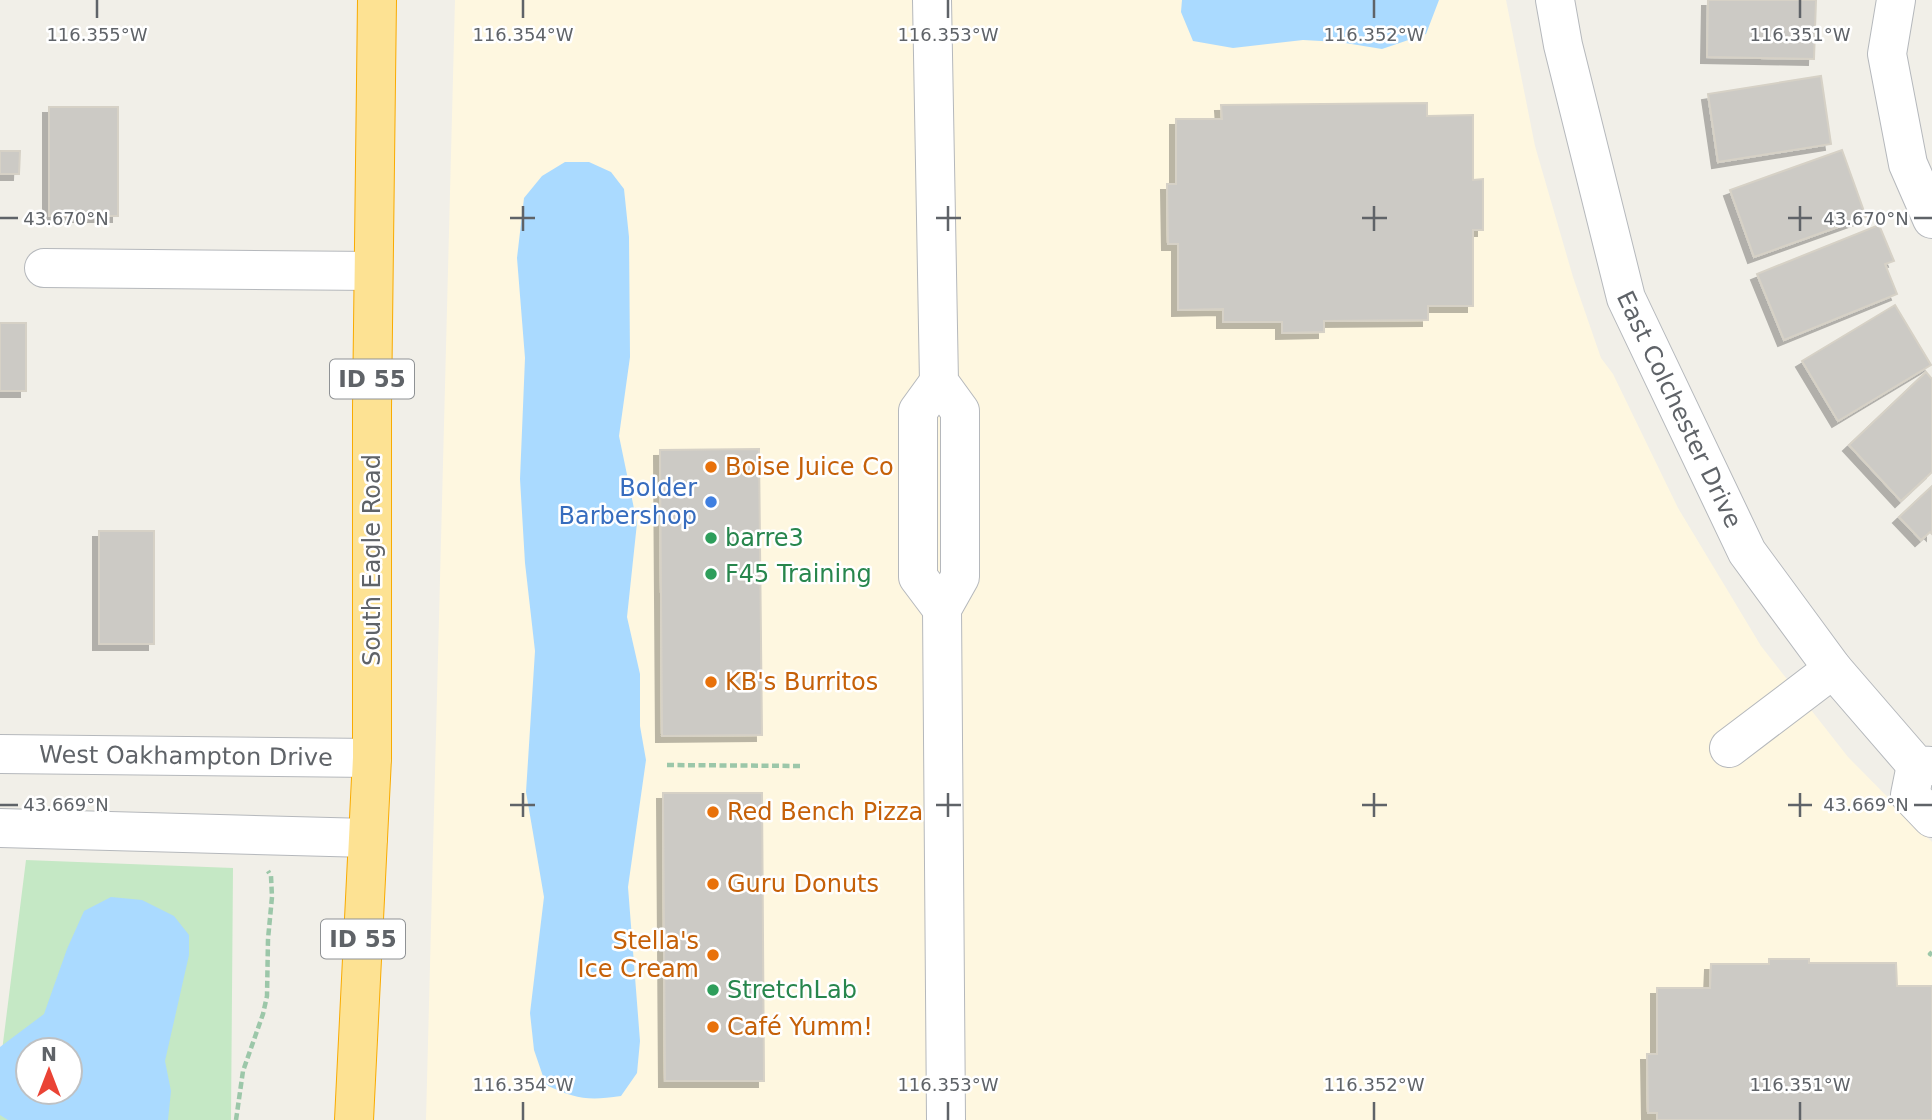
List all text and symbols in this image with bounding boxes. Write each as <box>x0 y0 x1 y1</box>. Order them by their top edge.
text: 116.355°W <box>46 24 148 45</box>
text: 116.354°W <box>472 24 574 45</box>
text: 116.353°W <box>897 24 999 45</box>
text: 116.352°W <box>1323 24 1425 45</box>
text: 116.351°W <box>1749 24 1851 45</box>
text: 43.670°N <box>23 208 109 229</box>
text: 43.670°N <box>1823 208 1909 229</box>
street label: East Colchester Drive <box>1611 287 1747 532</box>
road number: ID 55 <box>330 360 414 398</box>
place label: Boise Juice Co <box>725 453 894 481</box>
street label: South Eagle Road <box>358 454 386 666</box>
marker: Boise Juice Co <box>703 459 719 475</box>
place label: Bolder Barbershop <box>558 474 697 530</box>
marker: Bolder Barbershop <box>703 494 719 510</box>
place label: barre3 <box>725 524 804 552</box>
marker: barre3 <box>703 530 719 546</box>
place label: F45 Training <box>725 560 872 588</box>
marker: F45 Training <box>703 566 719 582</box>
place label: KB's Burritos <box>725 668 878 696</box>
marker: KB's Burritos <box>703 674 719 690</box>
street label: West Oakhampton Drive <box>39 740 333 772</box>
text: 43.669°N <box>23 794 109 815</box>
text: 43.669°N <box>1823 794 1909 815</box>
place label: Red Bench Pizza <box>727 798 923 826</box>
marker: Red Bench Pizza <box>705 804 721 820</box>
place label: Guru Donuts <box>727 870 879 898</box>
marker: Guru Donuts <box>705 876 721 892</box>
road number: ID 55 <box>321 920 405 958</box>
place label: Stella's Ice Cream <box>577 927 699 983</box>
marker: Stella's Ice Cream <box>705 947 721 963</box>
place label: StretchLab <box>727 976 857 1004</box>
marker: StretchLab <box>705 982 721 998</box>
place label: Café Yumm! <box>727 1013 873 1041</box>
marker: Café Yumm! <box>705 1019 721 1035</box>
north arrow <box>14 1036 84 1106</box>
text: N <box>41 1043 57 1065</box>
text: 116.354°W <box>472 1074 574 1095</box>
text: 116.353°W <box>897 1074 999 1095</box>
text: 116.352°W <box>1323 1074 1425 1095</box>
text: 116.351°W <box>1749 1074 1851 1095</box>

